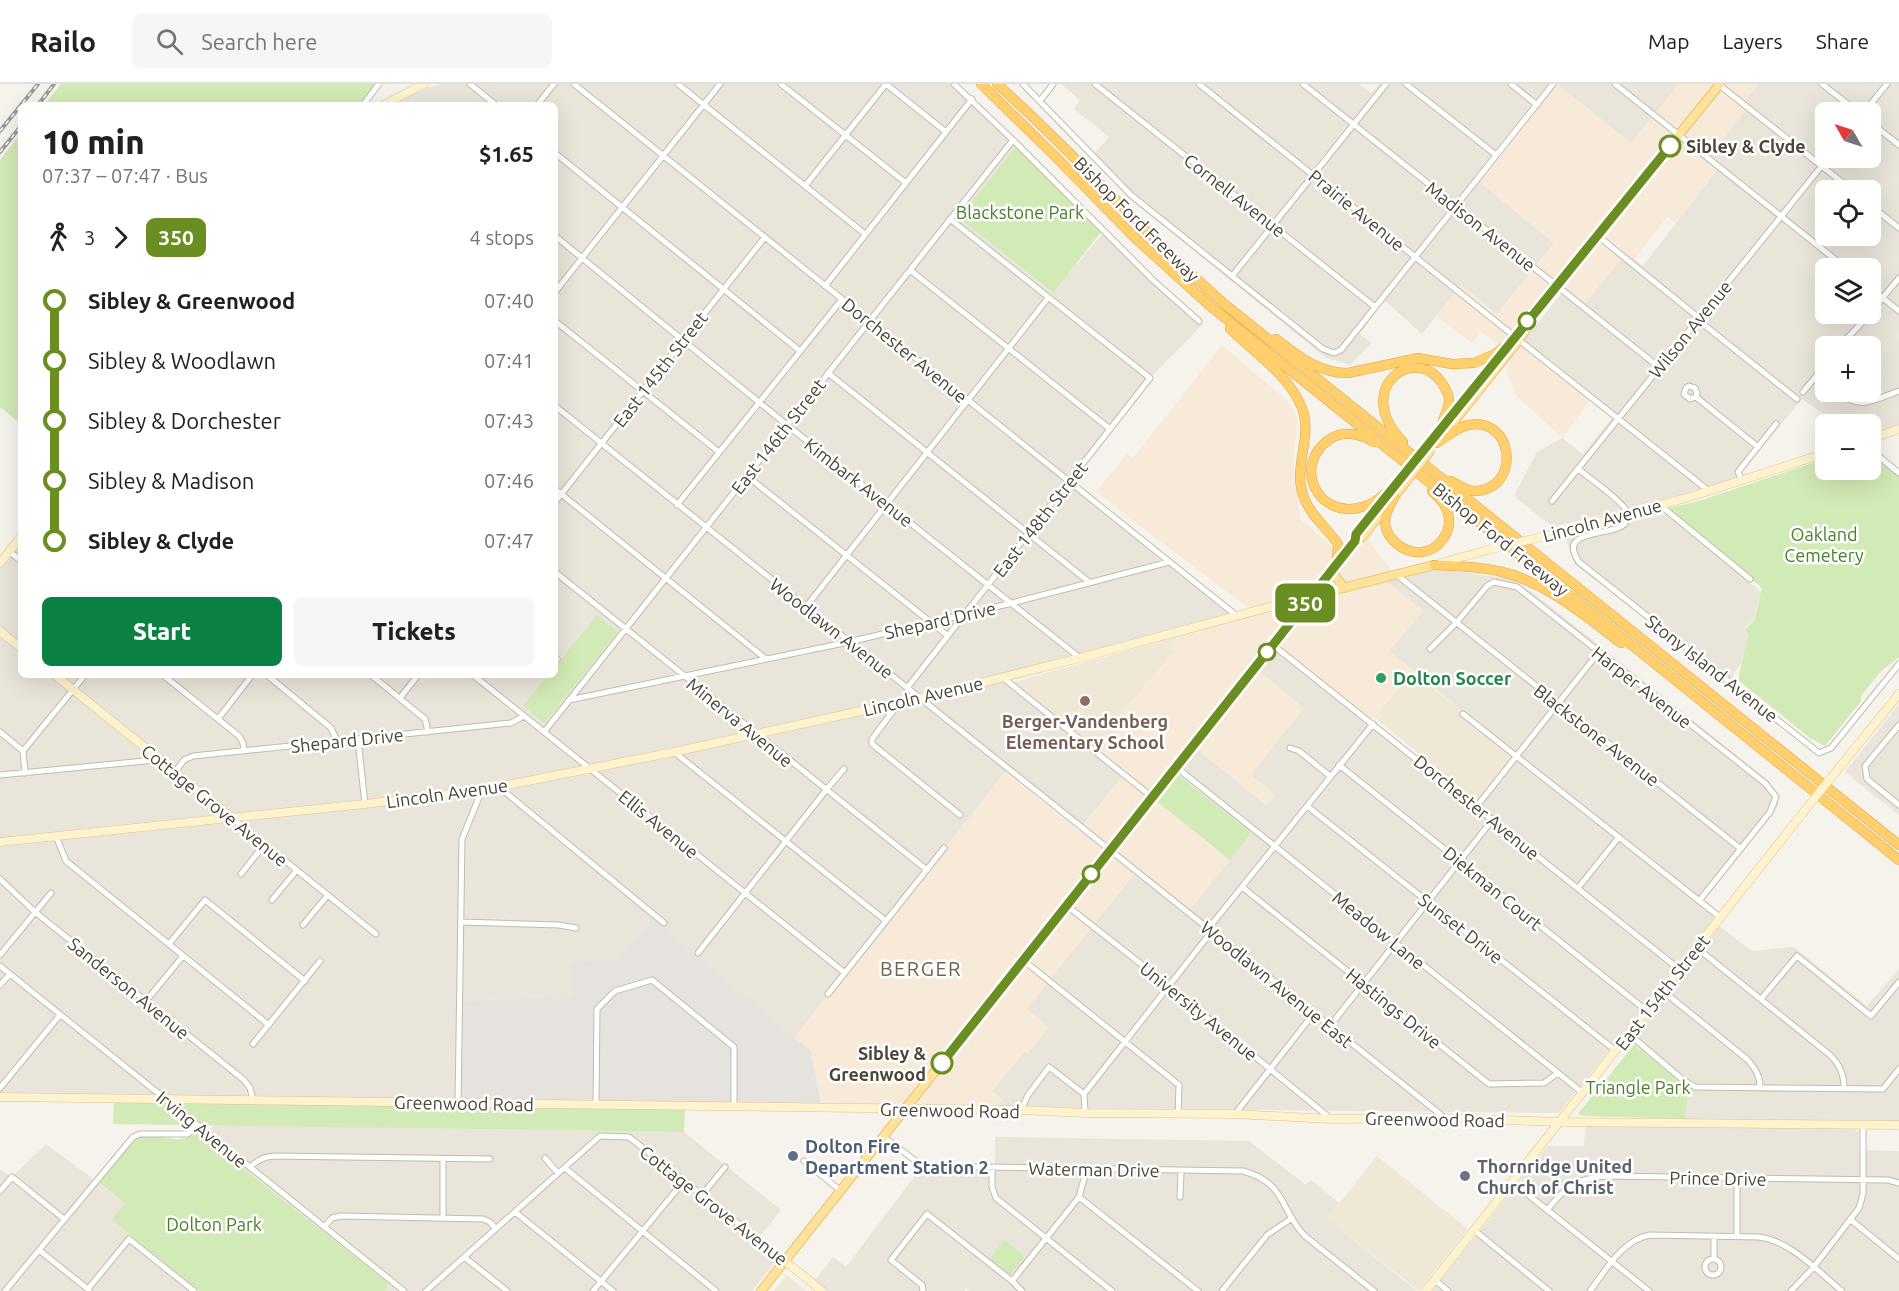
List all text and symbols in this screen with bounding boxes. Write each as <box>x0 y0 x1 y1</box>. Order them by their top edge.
search box <box>132 14 552 68</box>
icon: search <box>153 25 186 58</box>
text: Railo <box>30 26 96 57</box>
text: Search here <box>201 29 317 54</box>
text: Map <box>1648 29 1689 53</box>
text: Layers <box>1722 29 1783 53</box>
text: Share <box>1816 29 1869 53</box>
north arrow <box>1815 102 1881 168</box>
map controls <box>1815 102 1881 480</box>
text: 10 min <box>42 123 145 160</box>
marker: Sibley & Clyde <box>1659 135 1681 157</box>
place label: Sibley & Clyde <box>1686 136 1806 156</box>
text: $1.65 <box>479 141 534 166</box>
street label: Cornell Avenue <box>1180 149 1290 241</box>
street label: Bishop Ford Freeway <box>1070 152 1204 286</box>
text: 07:37 – 07:47 · Bus <box>42 164 208 187</box>
street label: Prairie Avenue <box>1305 165 1409 255</box>
street label: Madison Avenue <box>1422 177 1540 275</box>
button: locate <box>1815 180 1881 246</box>
park label: Blackstone Park <box>956 202 1084 222</box>
icon: walk <box>42 221 75 254</box>
icon: forward <box>104 221 137 254</box>
text: 350 <box>158 225 194 249</box>
text: 3 <box>84 226 95 249</box>
text: 4 stops <box>470 226 534 249</box>
button: layers <box>1815 258 1881 324</box>
street label: Wilson Avenue <box>1645 276 1735 382</box>
text: Sibley & Greenwood <box>88 288 295 313</box>
text: 07:40 <box>484 289 534 312</box>
street label: Dorchester Avenue <box>838 293 972 407</box>
street label: East 145th Street <box>609 307 711 431</box>
unlabelled marker <box>1518 312 1536 330</box>
button: + <box>1815 336 1881 402</box>
text: Sibley & Woodlawn <box>88 348 276 373</box>
text: 07:41 <box>484 349 534 372</box>
street label: East 146th Street <box>727 374 829 498</box>
text: Sibley & Dorchester <box>88 408 281 433</box>
text: 07:43 <box>484 409 534 432</box>
button: − <box>1815 414 1881 480</box>
street label: Kimbark Avenue <box>801 434 917 530</box>
street label: East 148th Street <box>989 457 1091 581</box>
text: Sibley & Madison <box>88 468 254 493</box>
text: 07:46 <box>484 469 534 492</box>
street label: Bishop Ford Freeway <box>1429 478 1573 600</box>
street label: Lincoln Avenue <box>1540 494 1664 546</box>
park label: Oakland Cemetery <box>1784 524 1864 565</box>
text: Sibley & Clyde <box>88 528 234 553</box>
text: 07:47 <box>484 529 534 552</box>
street label: Woodlawn Avenue <box>766 574 898 682</box>
line badge: 350 <box>1270 584 1340 622</box>
text: 350 <box>1287 591 1323 615</box>
button: Start <box>42 597 282 666</box>
button: Tickets <box>294 597 534 666</box>
street label: Shepard Drive <box>882 597 998 643</box>
street label: Stony Island Avenue <box>1642 610 1782 726</box>
street label: Harper Avenue <box>1588 642 1696 732</box>
unlabelled marker <box>1258 643 1276 661</box>
place label: Dolton Soccer <box>1393 668 1512 688</box>
marker: Dolton Soccer <box>1374 671 1388 685</box>
street label: Lincoln Avenue <box>861 672 985 720</box>
street label: Minerva Avenue <box>683 673 797 771</box>
street label: Blackstone Avenue <box>1530 680 1664 790</box>
marker: Berger-Vandenberg Elementary School <box>1078 694 1092 708</box>
place label: Berger-Vandenberg Elementary School <box>1002 711 1168 752</box>
street label: Shepard Drive <box>290 724 404 756</box>
street label: Cottage Grove Avenue <box>138 740 292 870</box>
street label: Dorchester Avenue <box>1410 750 1544 864</box>
street label: Lincoln Avenue <box>385 775 509 811</box>
street label: Ellis Avenue <box>615 786 703 862</box>
street label: Diekman Court <box>1440 842 1546 934</box>
unlabelled marker <box>1082 865 1100 883</box>
street label: Meadow Lane <box>1329 887 1429 973</box>
street label: Sunset Drive <box>1415 889 1507 967</box>
street label: Woodlawn Avenue East <box>1197 917 1357 1051</box>
street label: East 154th Street <box>1611 930 1713 1054</box>
street label: Sanderson Avenue <box>65 933 193 1043</box>
district label: BERGER <box>880 957 962 980</box>
street label: University Avenue <box>1136 958 1262 1064</box>
street label: Hastings Drive <box>1343 964 1445 1052</box>
place label: Sibley & Greenwood <box>829 1043 927 1084</box>
marker: Sibley & Greenwood <box>931 1052 953 1074</box>
park label: Triangle Park <box>1585 1077 1691 1097</box>
street label: Irving Avenue <box>153 1086 251 1172</box>
street label: Greenwood Road <box>394 1092 534 1114</box>
street label: Greenwood Road <box>880 1099 1020 1121</box>
street label: Greenwood Road <box>1365 1108 1505 1130</box>
place label: Dolton Fire Department Station 2 <box>805 1136 989 1177</box>
street label: Cottage Grove Avenue <box>636 1141 792 1269</box>
marker: Dolton Fire Department Station 2 <box>786 1149 800 1163</box>
place label: Thornridge United Church of Christ <box>1477 1156 1632 1197</box>
street label: Waterman Drive <box>1028 1158 1160 1180</box>
street label: Prince Drive <box>1669 1167 1767 1189</box>
marker: Thornridge United Church of Christ <box>1458 1169 1472 1183</box>
park label: Dolton Park <box>166 1214 262 1234</box>

